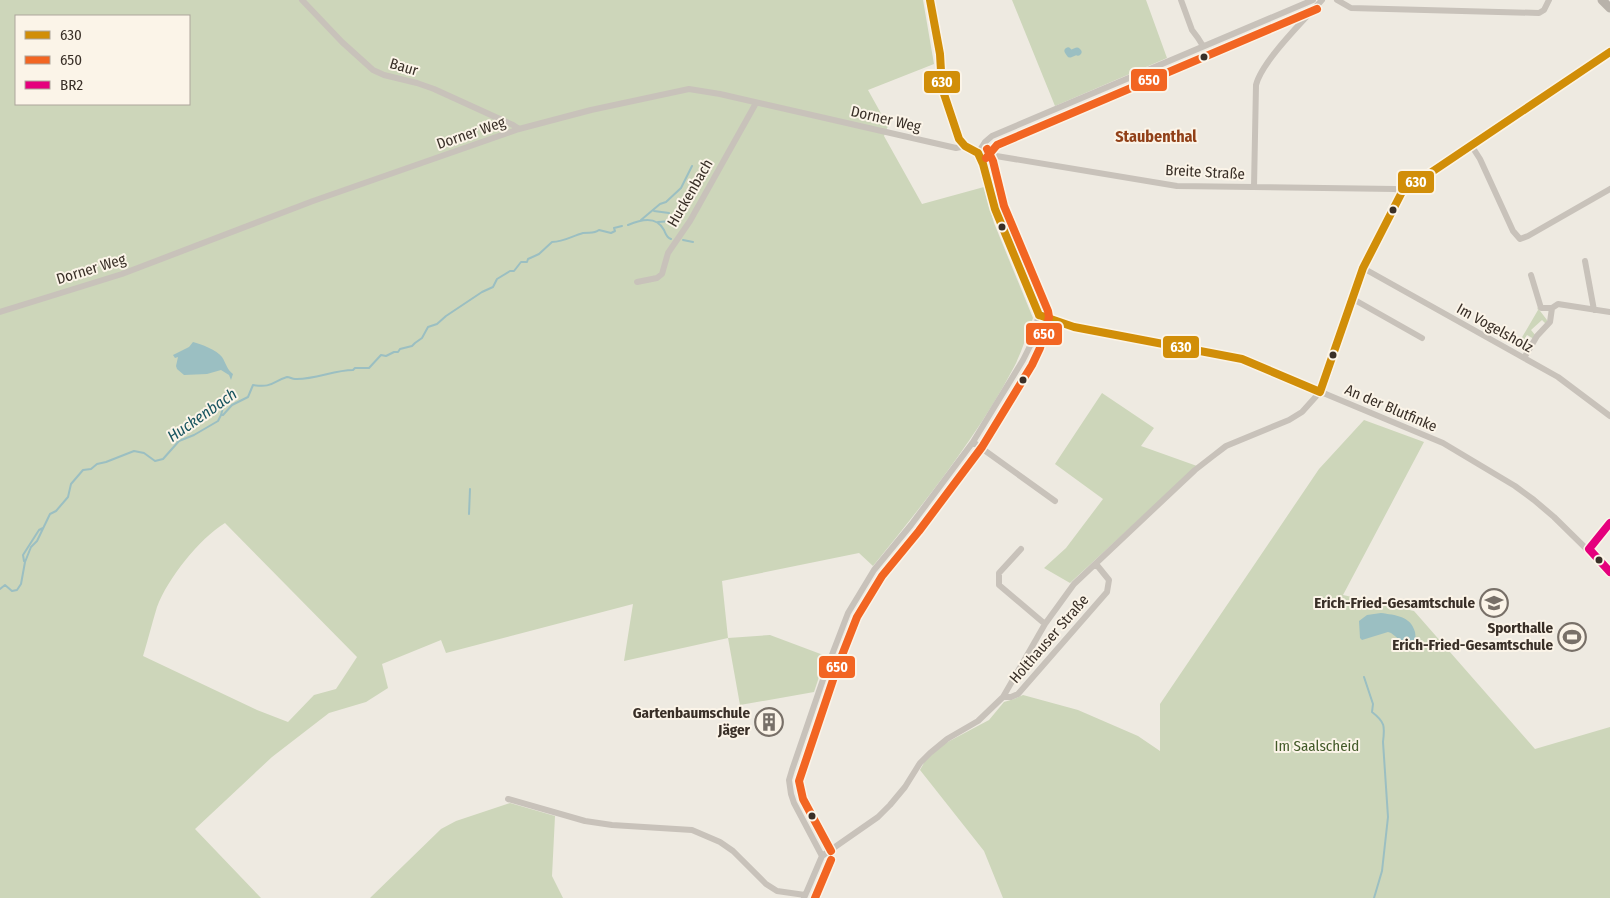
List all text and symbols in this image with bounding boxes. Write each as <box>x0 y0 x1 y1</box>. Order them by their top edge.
legend <box>15 15 190 105</box>
text: 630 <box>60 26 82 44</box>
text: 650 <box>60 51 82 69</box>
unlabelled marker <box>1199 52 1209 62</box>
street label: Baur <box>388 54 421 80</box>
line badge: 650 <box>1130 68 1168 92</box>
line badge: 630 <box>923 70 961 94</box>
text: 650 <box>1138 72 1160 89</box>
text: 630 <box>931 74 953 91</box>
text: BR2 <box>60 76 83 94</box>
street label: Dorner Weg <box>849 102 923 136</box>
street label: Dorner Weg <box>434 113 508 153</box>
district label: Staubenthal <box>1115 127 1197 146</box>
street label: Huckenbach <box>663 156 717 230</box>
street label: Breite Straße <box>1165 161 1245 183</box>
line badge: 630 <box>1397 170 1435 194</box>
text: 630 <box>1405 174 1427 191</box>
unlabelled marker <box>1388 205 1398 215</box>
unlabelled marker <box>997 222 1007 232</box>
street label: Dorner Weg <box>54 250 128 288</box>
street label: Im Vogelsholz <box>1454 300 1536 356</box>
line badge: 650 <box>1025 322 1063 346</box>
text: 650 <box>1033 326 1055 343</box>
line badge: 630 <box>1162 335 1200 359</box>
text: 630 <box>1170 339 1192 356</box>
unlabelled marker <box>1328 350 1338 360</box>
unlabelled marker <box>1018 375 1028 385</box>
street label: An der Blutfinke <box>1342 380 1440 436</box>
water label: Huckenbach <box>164 384 240 446</box>
unlabelled marker <box>1594 555 1604 565</box>
school or university icon: Erich-Fried-Gesamtschule <box>1479 588 1509 618</box>
street label: Holthauser Straße <box>1006 591 1092 687</box>
place label: Erich-Fried-Gesamtschule <box>1314 594 1475 612</box>
place label: Sporthalle Erich-Fried-Gesamtschule <box>1392 619 1553 654</box>
sports icon: Sporthalle Erich-Fried-Gesamtschule <box>1557 622 1587 652</box>
line badge: 650 <box>818 655 856 679</box>
text: 650 <box>826 659 848 676</box>
place label: Gartenbaumschule Jäger <box>633 704 750 739</box>
building icon: Gartenbaumschule Jäger <box>754 707 784 737</box>
park label: Im Saalscheid <box>1275 737 1359 755</box>
unlabelled marker <box>807 811 817 821</box>

